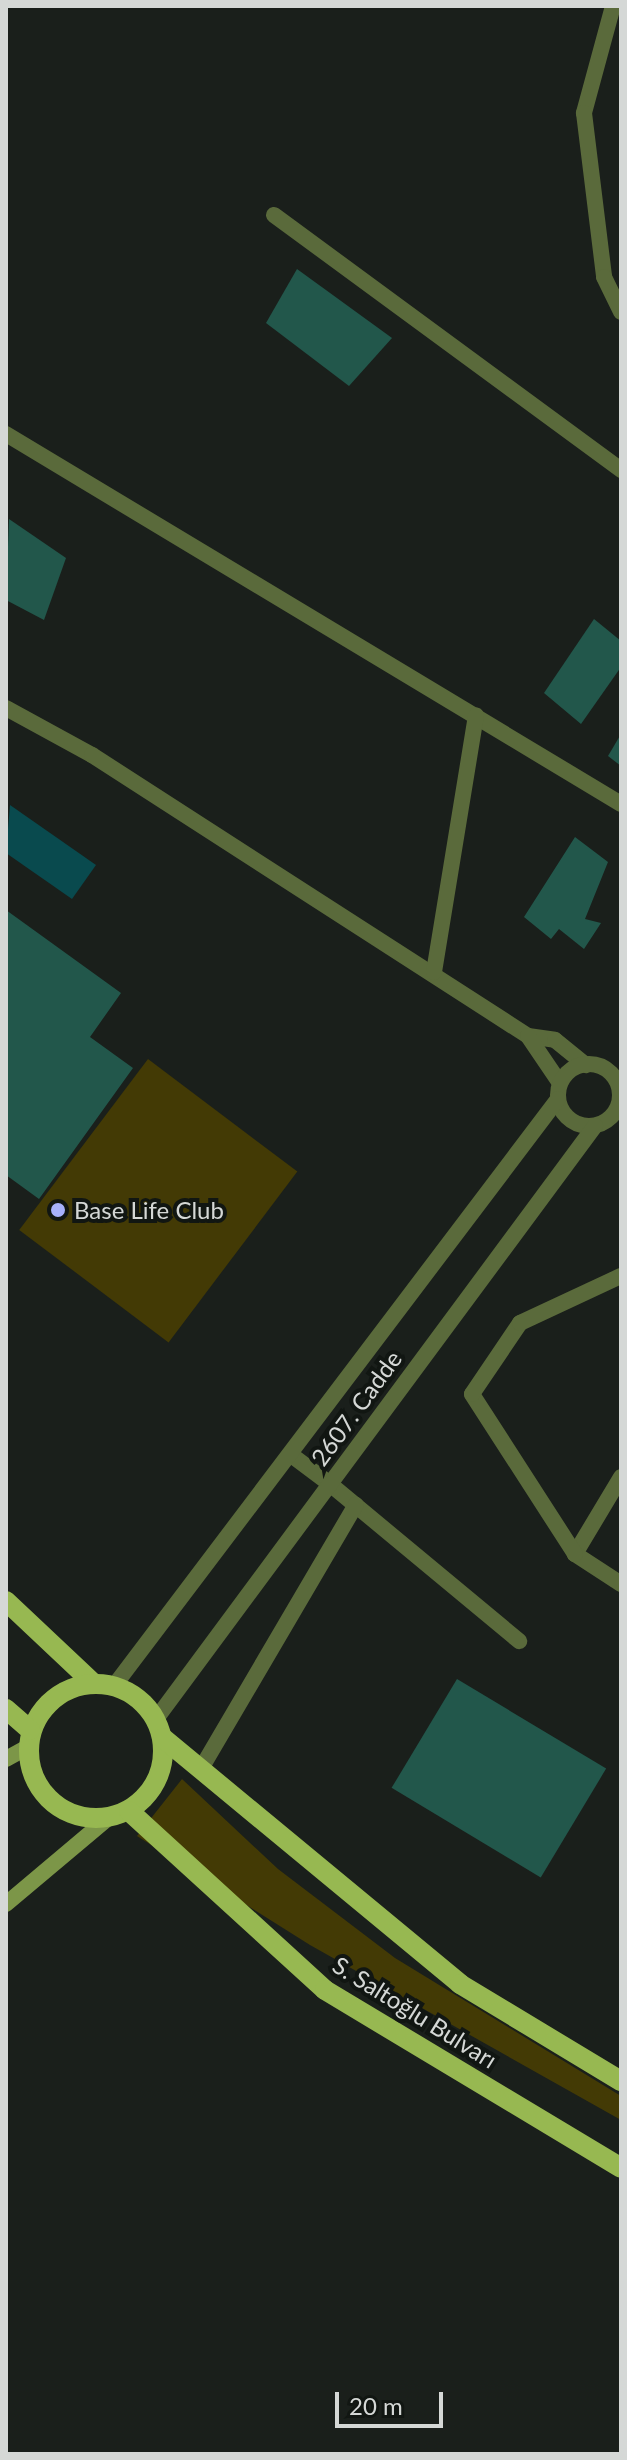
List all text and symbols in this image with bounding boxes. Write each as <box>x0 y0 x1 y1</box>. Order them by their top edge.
place label: Base Life Club <box>74 1196 224 1224</box>
marker: Base Life Club <box>49 1201 67 1219</box>
street label: 2607. Cadde <box>305 1345 407 1471</box>
street label: S. Saltoğlu Bulvarı <box>328 1950 502 2074</box>
scale bar <box>339 2376 447 2426</box>
text: 20 m <box>349 2391 403 2420</box>

